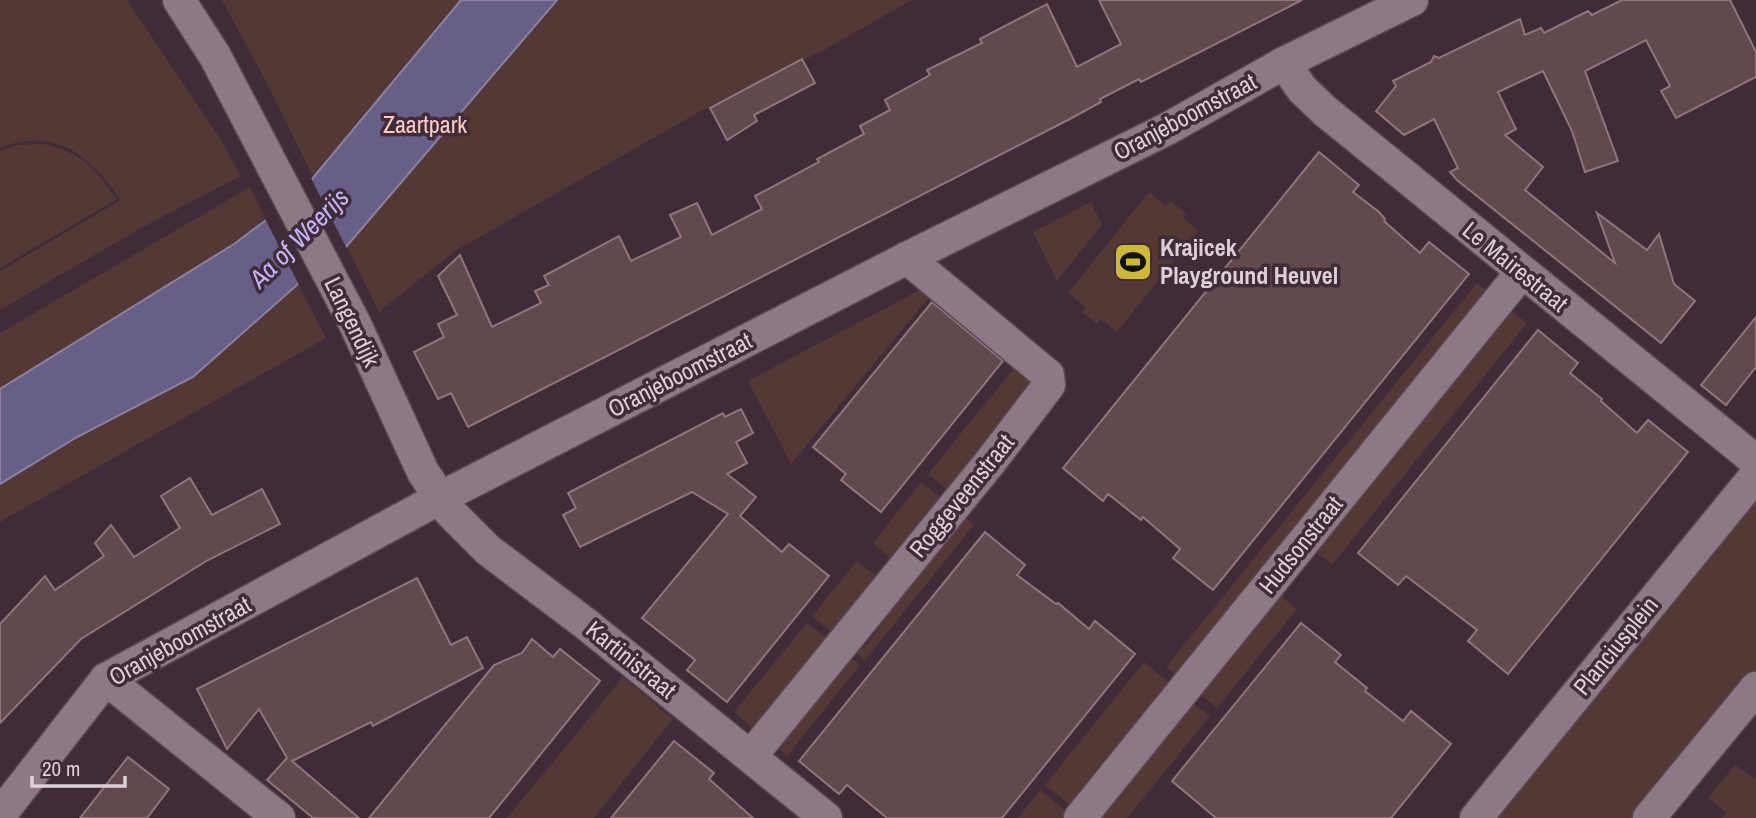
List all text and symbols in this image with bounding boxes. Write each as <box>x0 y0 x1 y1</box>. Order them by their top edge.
street label: Oranjeboomstraat <box>1107 65 1262 167</box>
park label: Zaartpark <box>383 108 467 140</box>
water label: Aa of Weerijs <box>240 180 356 296</box>
street label: Le Mairestraat <box>1456 214 1575 319</box>
place label: Krajicek Playground Heuvel <box>1160 231 1338 291</box>
sports icon: Krajicek Playground Heuvel <box>1112 241 1154 283</box>
street label: Langendijk <box>317 271 388 372</box>
street label: Oranjeboomstraat <box>602 324 757 424</box>
street label: Roggeveenstraat <box>902 427 1021 564</box>
street label: Hudsonstraat <box>1251 488 1350 600</box>
street label: Oranjeboomstraat <box>103 588 257 692</box>
street label: Planciusplein <box>1566 589 1665 701</box>
street label: Kartinistraat <box>580 613 684 706</box>
scale bar <box>32 744 124 788</box>
text: 20 m <box>42 754 80 783</box>

